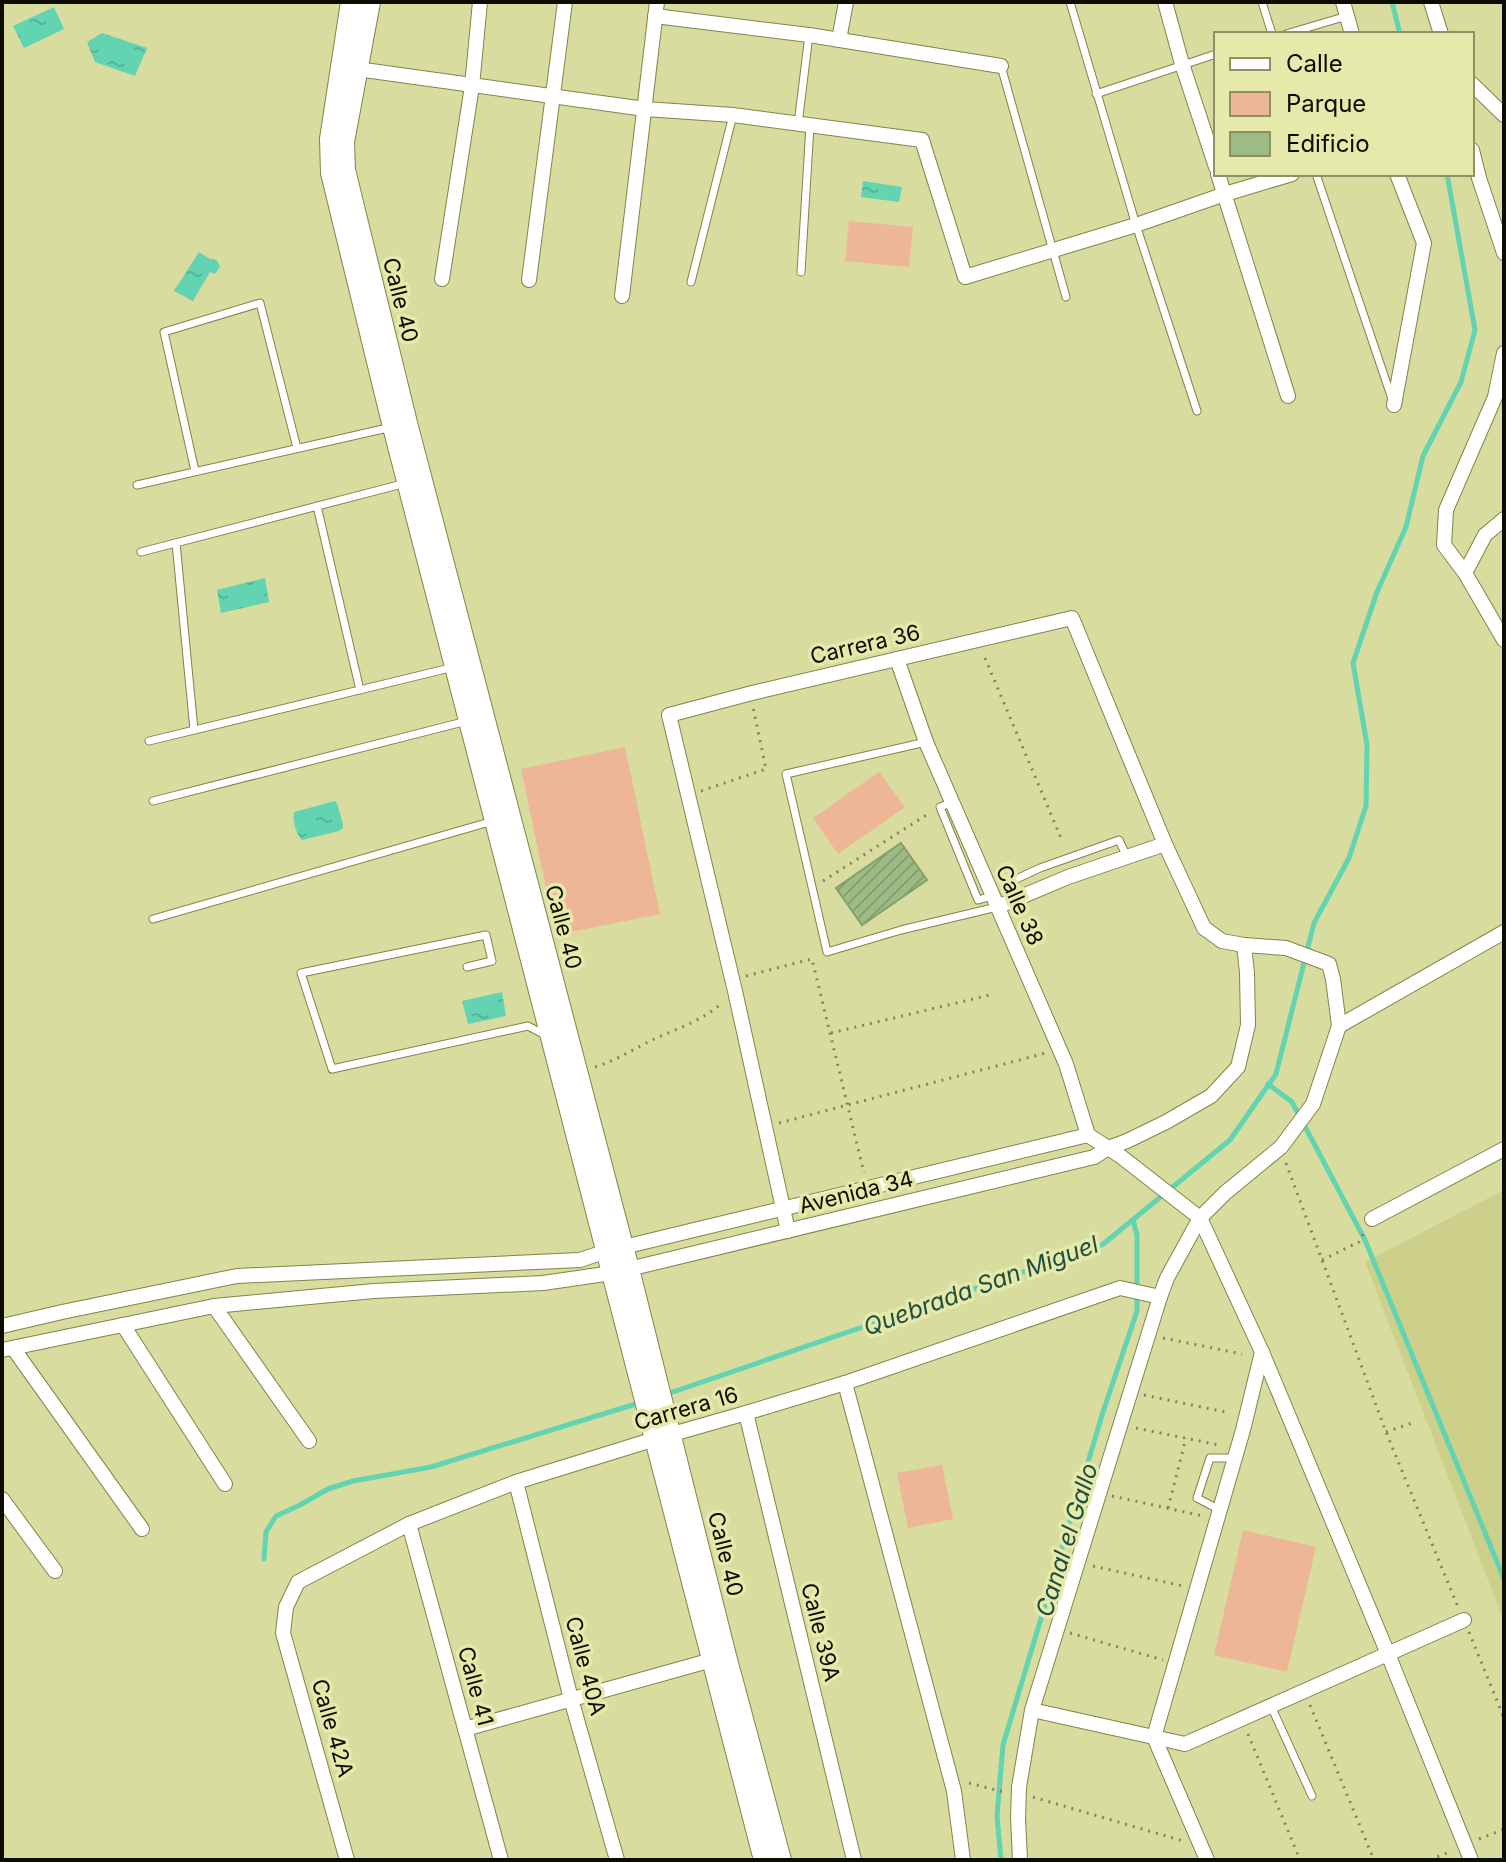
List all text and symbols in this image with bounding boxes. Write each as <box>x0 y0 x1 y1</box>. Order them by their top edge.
legend <box>1214 32 1474 176</box>
text: Calle <box>1286 49 1343 78</box>
text: Parque <box>1286 89 1366 118</box>
text: Edificio <box>1286 129 1370 158</box>
street label: Calle 40 <box>378 255 424 345</box>
street label: Carrera 36 <box>808 619 922 669</box>
street label: Calle 38 <box>991 861 1049 949</box>
street label: Calle 40 <box>540 882 588 972</box>
street label: Avenida 34 <box>796 1165 916 1219</box>
water label: Quebrada San Miguel <box>859 1229 1102 1342</box>
street label: Carrera 16 <box>631 1381 741 1435</box>
water label: Canal el Gallo <box>1029 1460 1104 1620</box>
street label: Calle 40 <box>703 1509 749 1599</box>
street label: Calle 39A <box>796 1580 846 1684</box>
street label: Calle 40A <box>560 1614 612 1718</box>
street label: Calle 41 <box>453 1644 499 1728</box>
street label: Calle 42A <box>307 1676 359 1780</box>

